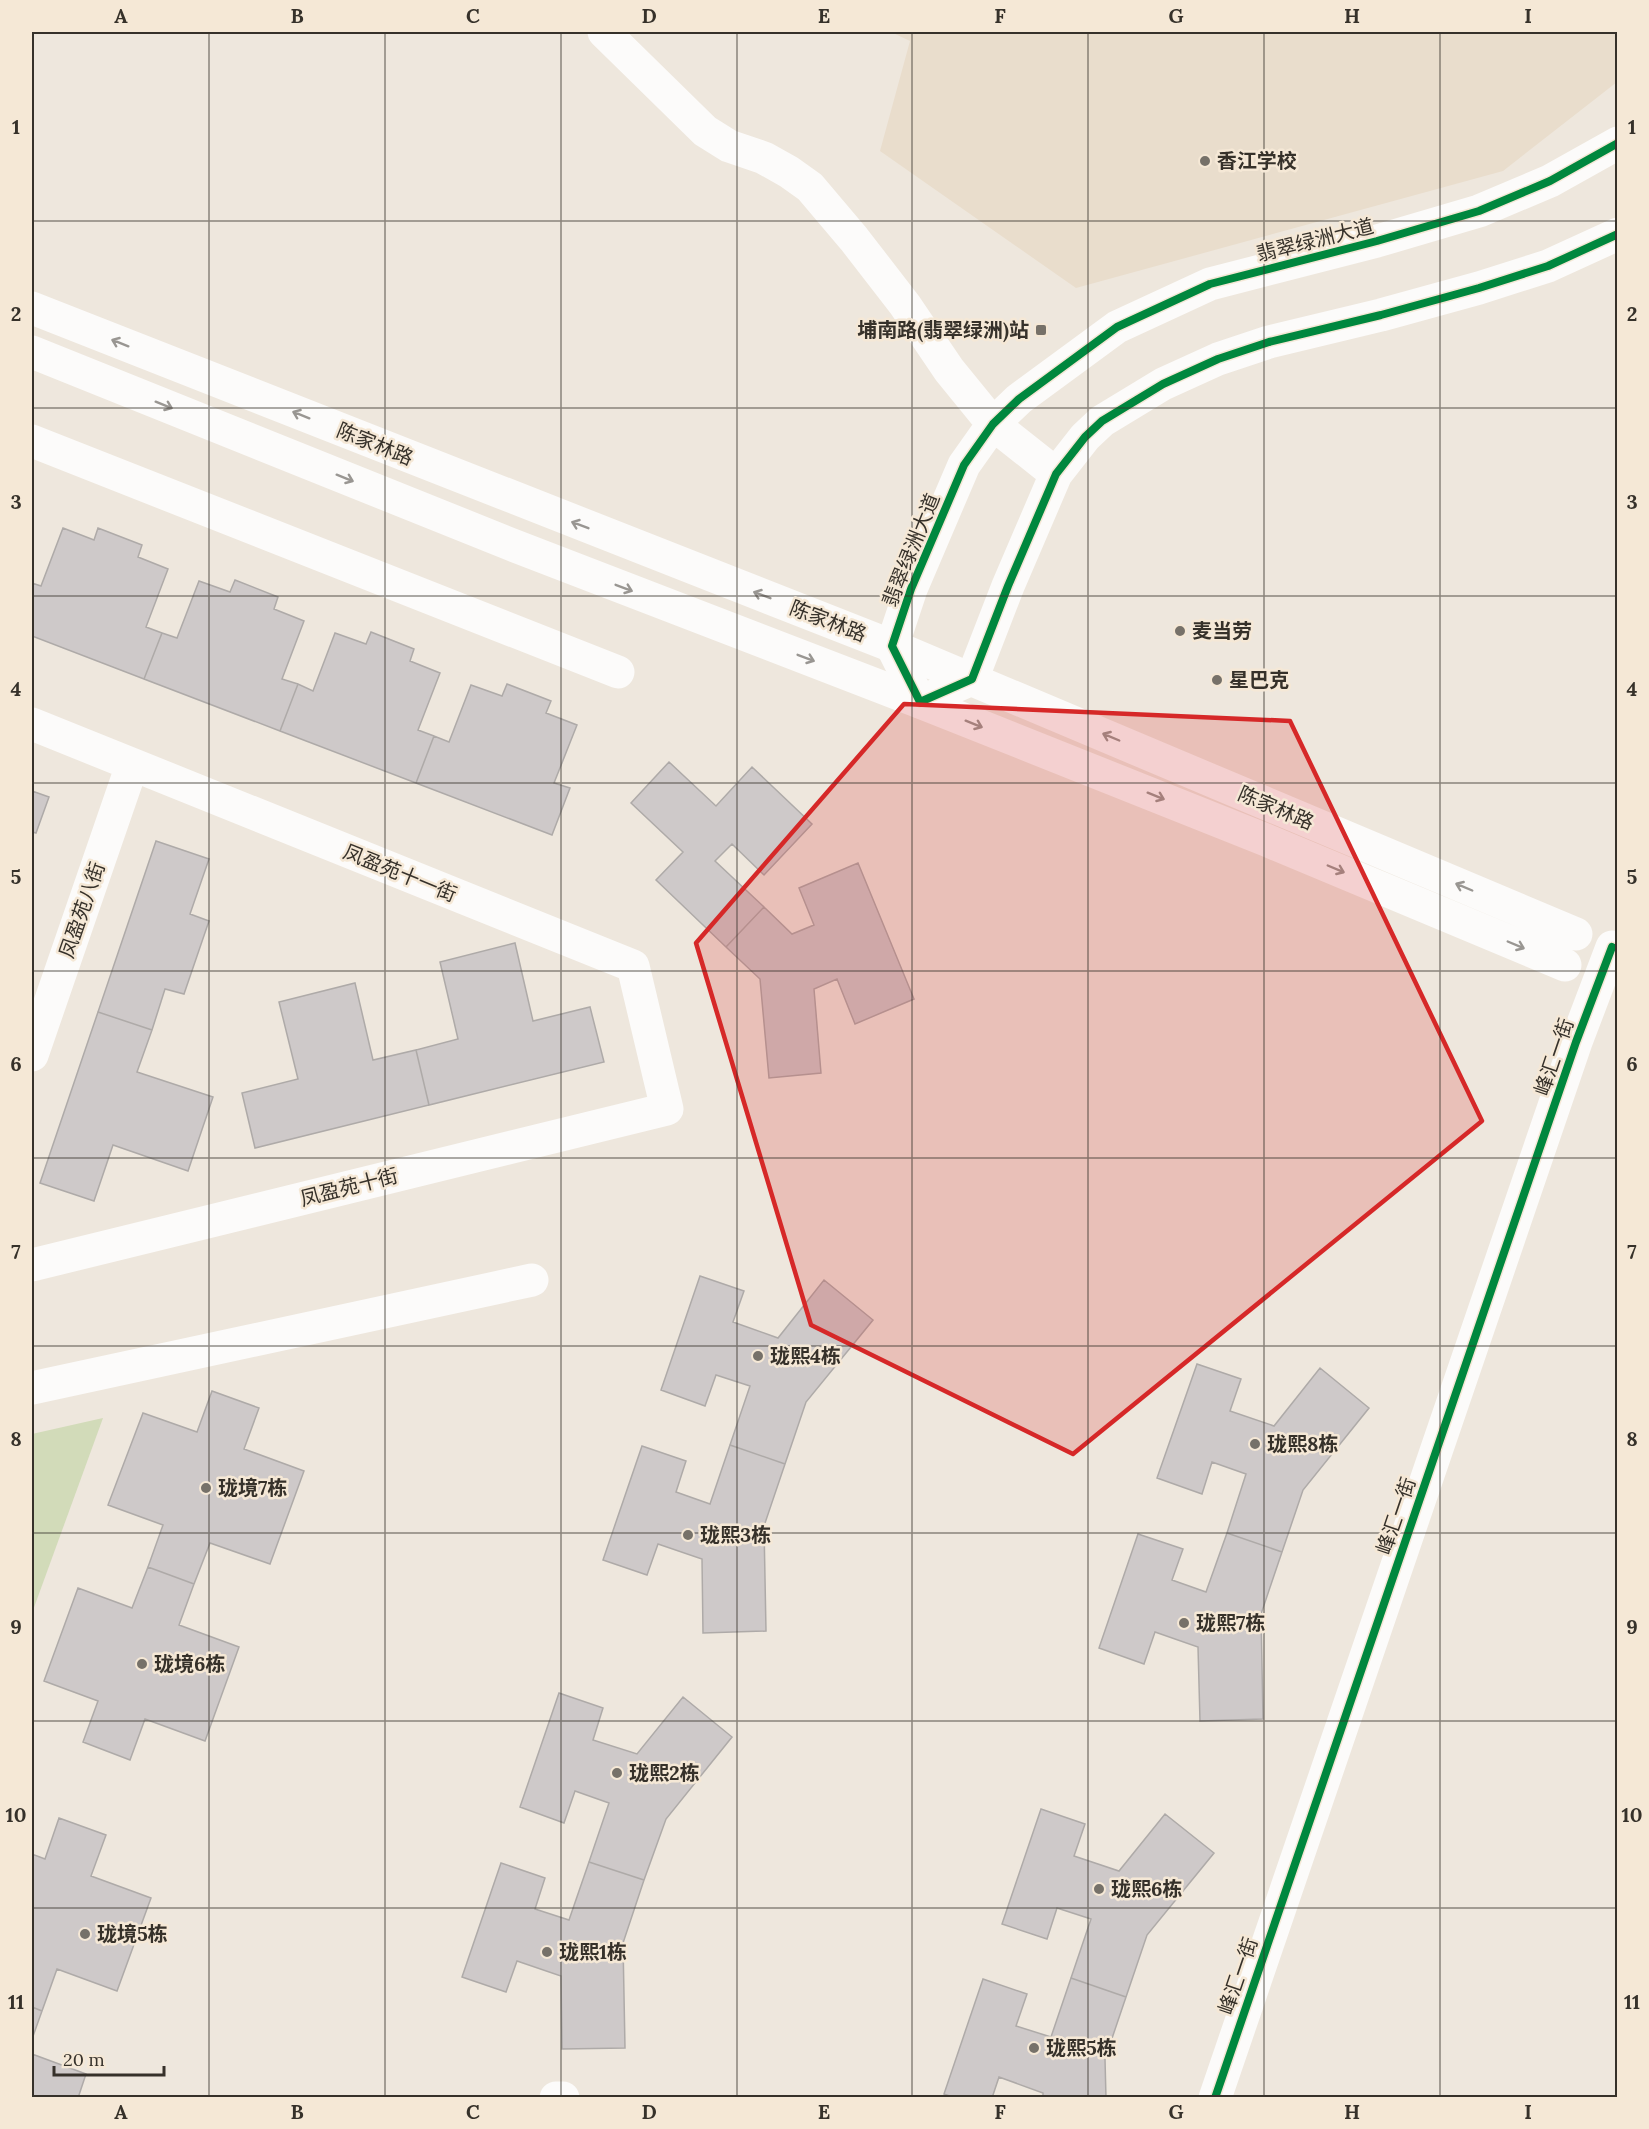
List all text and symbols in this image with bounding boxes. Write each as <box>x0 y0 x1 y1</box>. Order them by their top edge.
text: A <box>114 3 128 28</box>
text: B <box>290 3 304 28</box>
text: C <box>466 3 480 28</box>
text: D <box>641 3 657 28</box>
text: E <box>818 3 830 28</box>
text: F <box>994 3 1006 28</box>
text: G <box>1168 3 1184 28</box>
text: H <box>1344 3 1360 28</box>
text: I <box>1524 3 1532 28</box>
text: 1 <box>12 114 20 139</box>
text: 1 <box>1628 114 1636 139</box>
place label: 香江学校 <box>1217 148 1297 173</box>
marker: 香江学校 <box>1198 154 1212 168</box>
street label: 翡翠绿洲大道 <box>1254 213 1376 266</box>
text: 2 <box>11 301 21 326</box>
text: 2 <box>1627 301 1637 326</box>
place label: 埔南路(翡翠绿洲)站 <box>857 317 1029 343</box>
marker: 埔南路(翡翠绿洲)站 <box>1034 323 1048 337</box>
one-way arrow <box>111 337 129 348</box>
one-way arrow <box>154 400 173 411</box>
one-way arrow <box>292 409 311 420</box>
street label: 陈家林路 <box>333 417 417 470</box>
one-way arrow <box>335 473 354 484</box>
text: 3 <box>10 489 22 514</box>
street label: 翡翠绿洲大道 <box>876 489 945 610</box>
text: 3 <box>1626 489 1638 514</box>
one-way arrow <box>571 519 590 530</box>
one-way arrow <box>614 583 633 594</box>
one-way arrow <box>753 589 772 600</box>
street label: 陈家林路 <box>786 595 870 647</box>
place label: 麦当劳 <box>1192 618 1252 643</box>
marker: 麦当劳 <box>1173 624 1187 638</box>
one-way arrow <box>796 653 815 664</box>
place label: 星巴克 <box>1229 667 1289 692</box>
marker: 星巴克 <box>1210 673 1224 687</box>
text: 4 <box>11 676 22 701</box>
text: 4 <box>1627 676 1638 701</box>
one-way arrow <box>965 719 983 730</box>
one-way arrow <box>1102 731 1121 742</box>
street label: 陈家林路 <box>1234 780 1318 835</box>
one-way arrow <box>1146 791 1164 802</box>
street label: 凤盈苑十一街 <box>340 838 461 907</box>
street label: 凤盈苑八街 <box>53 858 110 961</box>
text: 5 <box>11 864 22 889</box>
one-way arrow <box>1327 864 1345 875</box>
text: 5 <box>1627 864 1638 889</box>
one-way arrow <box>1456 881 1474 892</box>
one-way arrow <box>1507 940 1525 951</box>
street label: 峰汇一街 <box>1529 1015 1578 1099</box>
text: 6 <box>10 1051 22 1076</box>
text: 6 <box>1626 1051 1638 1076</box>
street label: 凤盈苑十街 <box>297 1162 400 1211</box>
text: 7 <box>11 1239 21 1264</box>
text: 7 <box>1627 1239 1637 1264</box>
place label: 珑熙4栋 <box>770 1343 841 1368</box>
marker: 珑熙4栋 <box>751 1349 765 1363</box>
text: 8 <box>10 1426 22 1451</box>
text: 8 <box>1626 1426 1638 1451</box>
place label: 珑熙8栋 <box>1267 1431 1338 1456</box>
marker: 珑熙8栋 <box>1248 1437 1262 1451</box>
street label: 峰汇一街 <box>1371 1474 1420 1558</box>
place label: 珑境7栋 <box>218 1475 287 1500</box>
marker: 珑境7栋 <box>199 1481 213 1495</box>
place label: 珑熙3栋 <box>700 1522 771 1547</box>
marker: 珑熙3栋 <box>681 1528 695 1542</box>
place label: 珑熙7栋 <box>1196 1610 1265 1635</box>
text: 9 <box>10 1614 22 1639</box>
text: 9 <box>1626 1614 1638 1639</box>
marker: 珑熙7栋 <box>1177 1616 1191 1630</box>
place label: 珑境6栋 <box>154 1651 226 1676</box>
marker: 珑境6栋 <box>135 1657 149 1671</box>
place label: 珑熙2栋 <box>629 1760 700 1785</box>
marker: 珑熙2栋 <box>610 1766 624 1780</box>
text: 10 <box>6 1802 26 1827</box>
text: 10 <box>1622 1802 1642 1827</box>
place label: 珑熙6栋 <box>1111 1876 1183 1901</box>
marker: 珑熙6栋 <box>1092 1882 1106 1896</box>
place label: 珑境5栋 <box>97 1921 168 1946</box>
marker: 珑境5栋 <box>78 1927 92 1941</box>
street label: 峰汇一街 <box>1213 1934 1262 2018</box>
place label: 珑熙1栋 <box>559 1939 627 1964</box>
marker: 珑熙1栋 <box>540 1945 554 1959</box>
text: 11 <box>8 1989 24 2014</box>
text: 11 <box>1624 1989 1640 2014</box>
place label: 珑熙5栋 <box>1046 2035 1117 2060</box>
scale bar <box>54 2039 164 2077</box>
marker: 珑熙5栋 <box>1027 2041 1041 2055</box>
text: 20 m <box>63 2048 105 2071</box>
text: A <box>114 2099 128 2124</box>
text: B <box>290 2099 304 2124</box>
text: C <box>466 2099 480 2124</box>
text: D <box>641 2099 657 2124</box>
text: E <box>818 2099 830 2124</box>
text: F <box>994 2099 1006 2124</box>
text: G <box>1168 2099 1184 2124</box>
text: H <box>1344 2099 1360 2124</box>
text: I <box>1524 2099 1532 2124</box>

